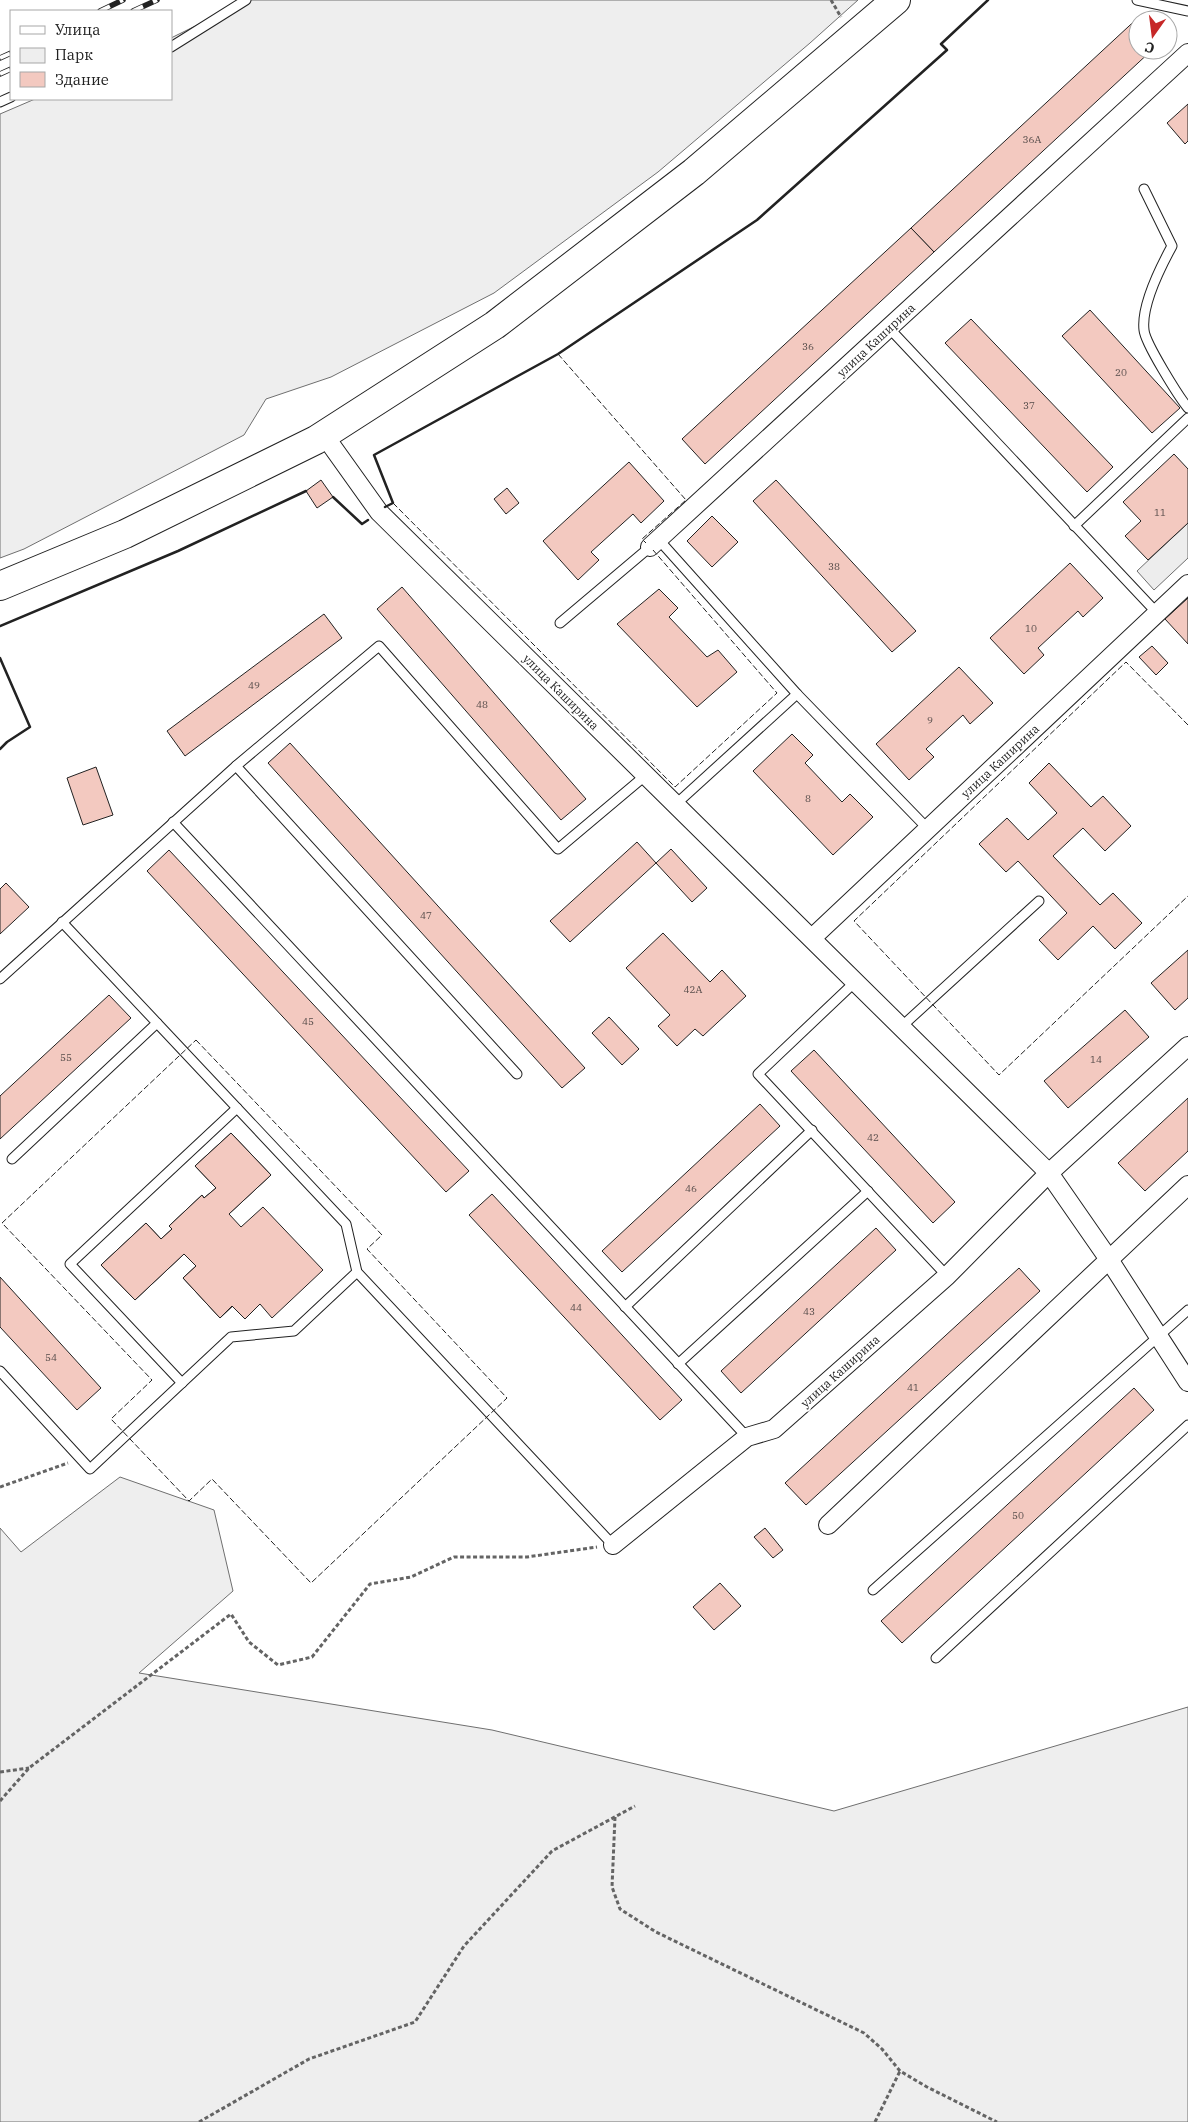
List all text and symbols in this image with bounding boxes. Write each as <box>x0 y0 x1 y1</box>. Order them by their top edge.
legend <box>10 10 172 100</box>
north arrow <box>1128 10 1178 60</box>
text: Улица <box>55 20 100 39</box>
text: С <box>1143 38 1157 57</box>
text: Парк <box>55 45 93 64</box>
text: Здание <box>55 70 109 89</box>
house number: 36А <box>1023 133 1042 146</box>
street label: улица Каширина <box>834 300 918 380</box>
house number: 36 <box>802 340 814 353</box>
house number: 20 <box>1115 366 1127 379</box>
house number: 37 <box>1023 399 1035 412</box>
house number: 11 <box>1154 506 1166 519</box>
house number: 38 <box>828 560 840 573</box>
house number: 10 <box>1025 622 1037 635</box>
street label: улица Каширина <box>520 651 602 733</box>
house number: 49 <box>248 679 260 692</box>
house number: 48 <box>476 698 488 711</box>
house number: 9 <box>927 714 933 727</box>
street label: улица Каширина <box>958 721 1042 801</box>
house number: 8 <box>805 792 811 805</box>
house number: 47 <box>420 909 432 922</box>
house number: 42А <box>684 983 703 996</box>
house number: 45 <box>302 1015 314 1028</box>
house number: 55 <box>60 1051 72 1064</box>
house number: 14 <box>1090 1053 1102 1066</box>
house number: 42 <box>867 1131 879 1144</box>
house number: 46 <box>685 1182 697 1195</box>
house number: 44 <box>570 1301 582 1314</box>
house number: 43 <box>803 1305 815 1318</box>
street label: улица Каширина <box>797 1331 883 1410</box>
house number: 54 <box>45 1351 57 1364</box>
house number: 41 <box>907 1381 919 1394</box>
house number: 50 <box>1012 1509 1024 1522</box>

